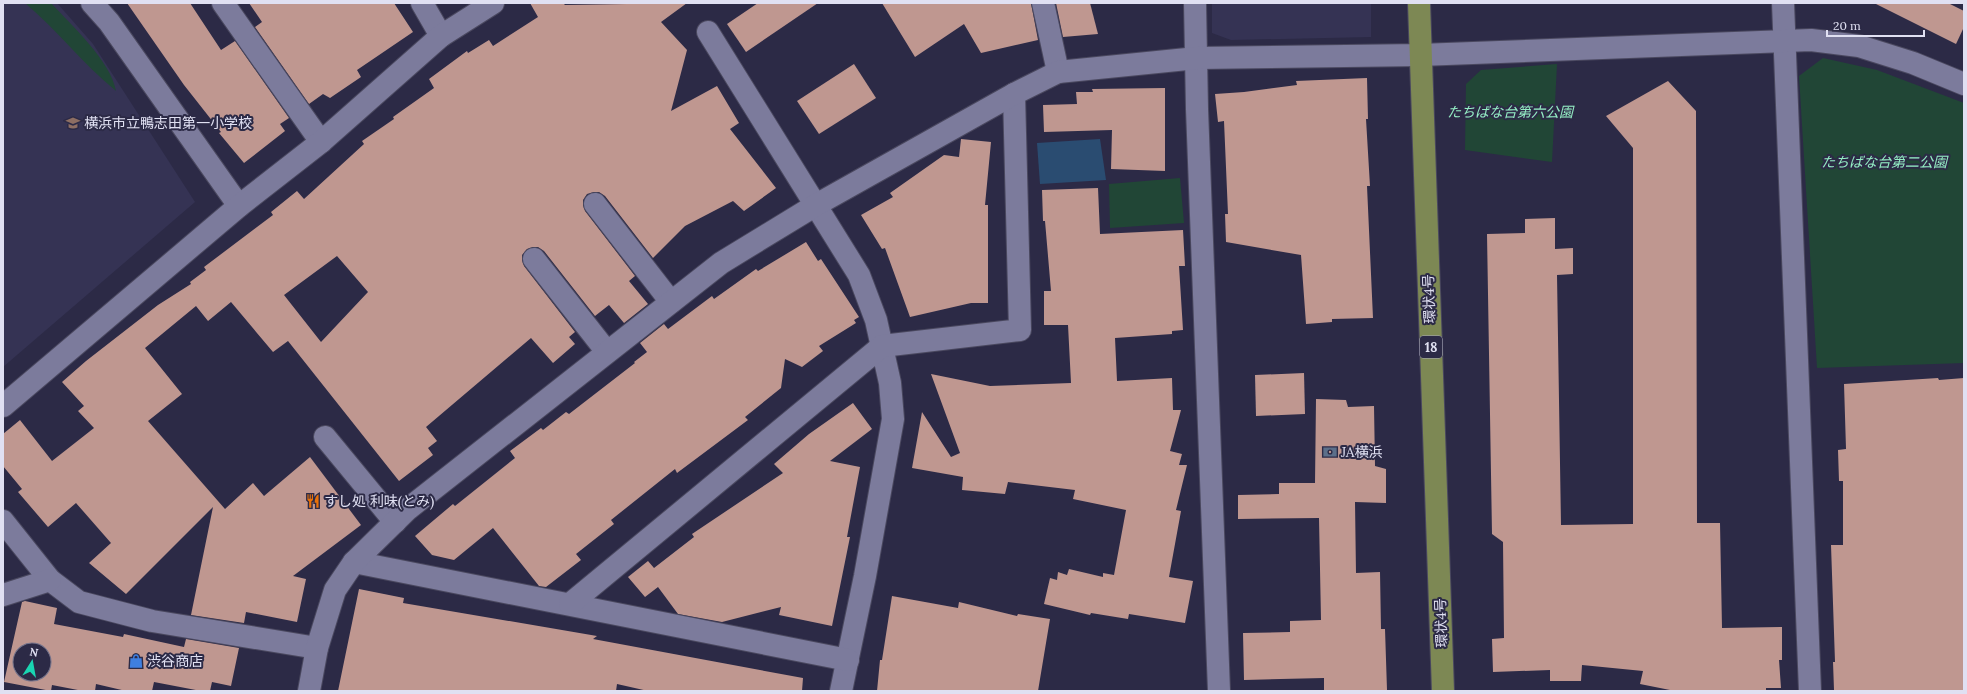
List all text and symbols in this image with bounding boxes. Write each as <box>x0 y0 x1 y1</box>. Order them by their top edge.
scale bar <box>1827 12 1924 38</box>
text: 20 m <box>1833 18 1861 33</box>
park label: たちばな台第六公園 <box>1447 103 1575 121</box>
place label: 横浜市立鴨志田第一小学校 <box>84 114 252 132</box>
school or university icon: 横浜市立鴨志田第一小学校 <box>65 115 81 131</box>
park label: たちばな台第二公園 <box>1821 153 1949 171</box>
street label: 環状4号 <box>1419 274 1439 324</box>
road number: 18 <box>1420 336 1442 358</box>
place label: JA横浜 <box>1340 443 1383 461</box>
bank icon: JA横浜 <box>1322 444 1338 460</box>
place label: すし処 利味(とみ) <box>324 492 434 510</box>
restaurant icon: すし処 利味(とみ) <box>305 493 321 509</box>
street label: 環状4号 <box>1431 598 1451 648</box>
north arrow <box>12 642 52 682</box>
text: N <box>28 644 40 660</box>
place label: 渋谷商店 <box>147 652 203 670</box>
shop icon: 渋谷商店 <box>128 653 144 669</box>

